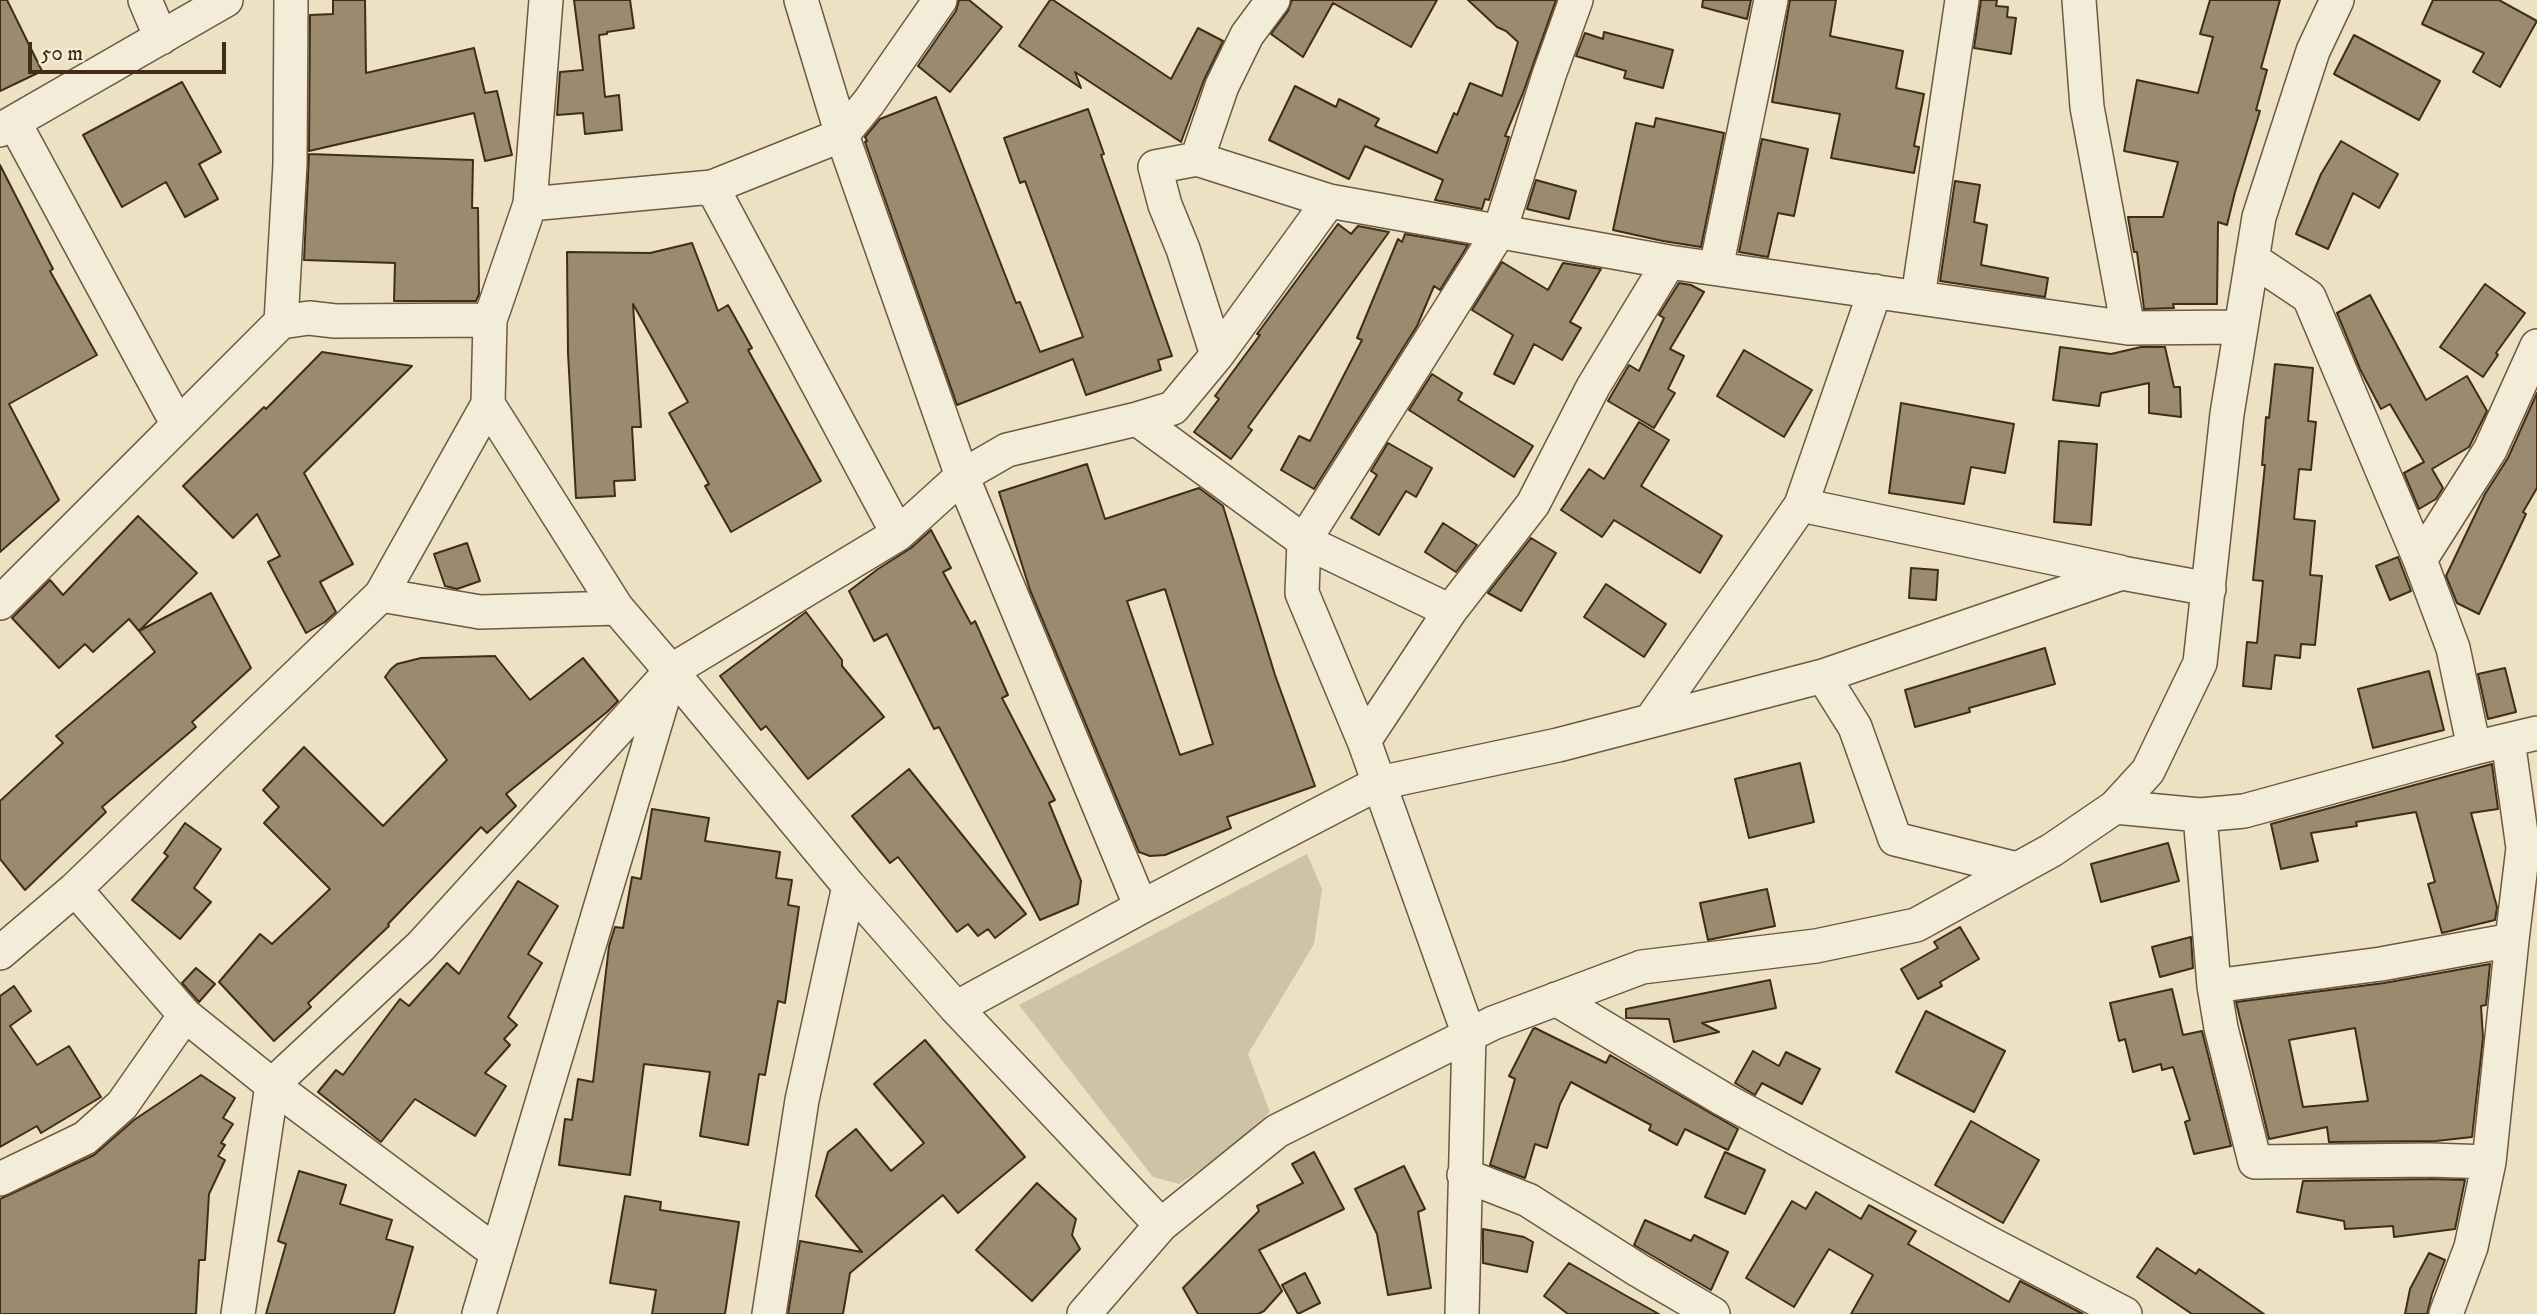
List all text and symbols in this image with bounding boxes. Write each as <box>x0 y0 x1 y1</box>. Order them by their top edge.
scale bar <box>32 28 229 72</box>
text: 50 m <box>41 41 83 67</box>

